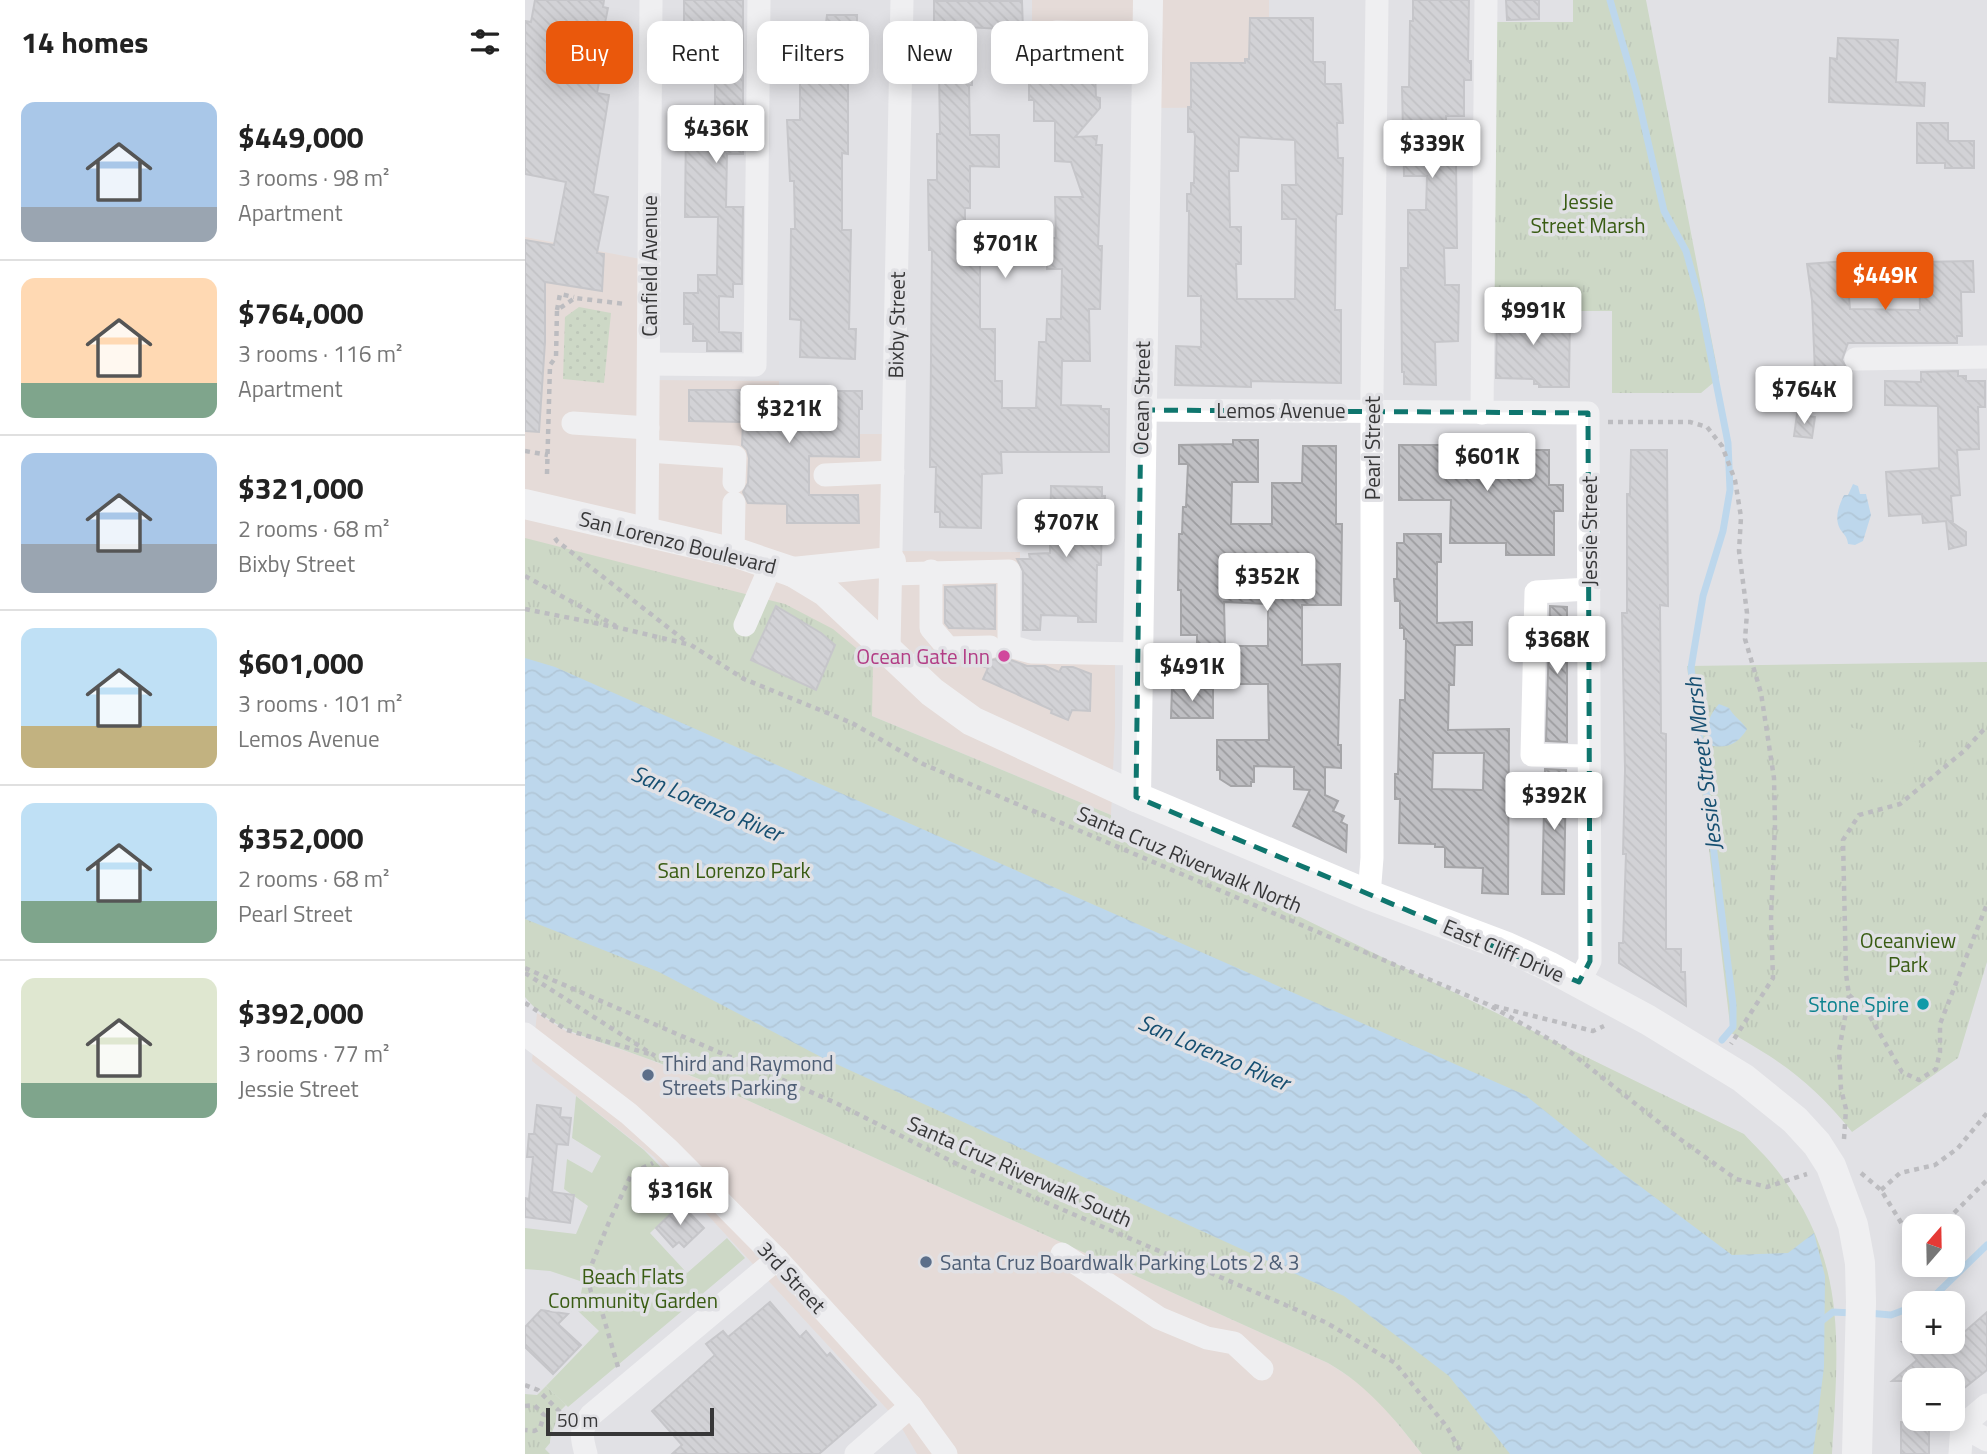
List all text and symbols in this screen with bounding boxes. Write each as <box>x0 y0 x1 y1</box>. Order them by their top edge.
text: 14 homes <box>21 19 148 65</box>
chip: Buy <box>546 21 633 84</box>
chip: Rent <box>647 21 743 84</box>
chip: Filters <box>757 21 869 84</box>
chip: New <box>883 21 977 84</box>
chip: Apartment <box>991 21 1148 84</box>
icon: filters <box>466 23 504 61</box>
pin: $436K <box>667 106 765 165</box>
text: $436K <box>683 110 749 145</box>
text: $449,000 <box>238 114 364 160</box>
pin: $339K <box>1383 120 1481 180</box>
text: $339K <box>1399 125 1465 160</box>
icon: home <box>77 130 161 214</box>
text: 3 rooms · 98 m² <box>238 160 389 195</box>
park label: Jessie Street Marsh <box>1530 185 1646 241</box>
text: Apartment <box>238 195 343 230</box>
street label: Canfield Avenue <box>633 195 665 337</box>
pin: $701K <box>956 220 1054 280</box>
text: $701K <box>972 225 1038 260</box>
pin: $449K <box>1836 252 1934 312</box>
text: $449K <box>1852 257 1918 292</box>
street label: Bixby Street <box>879 271 913 379</box>
pin: $991K <box>1484 288 1582 347</box>
text: $764,000 <box>238 290 364 336</box>
text: $991K <box>1500 292 1566 327</box>
icon: home <box>77 306 161 390</box>
text: 3 rooms · 116 m² <box>238 336 402 371</box>
street label: Ocean Street <box>1124 340 1158 455</box>
pin: $764K <box>1755 366 1853 426</box>
text: Apartment <box>238 371 343 406</box>
text: $764K <box>1771 371 1837 406</box>
pin: $321K <box>740 386 838 445</box>
text: $321K <box>756 390 822 425</box>
street label: Lemos Avenue <box>1216 394 1346 426</box>
street label: Pearl Street <box>1356 395 1388 500</box>
pin: $601K <box>1438 434 1536 493</box>
text: $601K <box>1454 438 1520 473</box>
text: $321,000 <box>238 465 364 511</box>
street label: Jessie Street <box>1573 475 1605 586</box>
icon: home <box>77 481 161 565</box>
pin: $707K <box>1017 500 1115 559</box>
street label: San Lorenzo Boulevard <box>576 502 780 582</box>
text: $707K <box>1033 504 1099 539</box>
text: 2 rooms · 68 m² <box>238 511 389 546</box>
text: Bixby Street <box>238 546 355 581</box>
pin: $352K <box>1218 554 1316 613</box>
text: $352K <box>1234 558 1300 593</box>
pin: $368K <box>1508 616 1606 676</box>
text: $368K <box>1524 621 1590 656</box>
text: $601,000 <box>238 640 364 686</box>
place label: Ocean Gate Inn <box>856 640 990 672</box>
pin: $491K <box>1143 644 1241 703</box>
marker: Ocean Gate Inn <box>996 648 1012 664</box>
text: $491K <box>1159 648 1225 683</box>
icon: home <box>77 656 161 740</box>
water label: Jessie Street Marsh <box>1675 675 1731 852</box>
text: 3 rooms · 101 m² <box>238 686 402 721</box>
text: Lemos Avenue <box>238 721 380 756</box>
water label: San Lorenzo River <box>626 755 791 852</box>
pin: $392K <box>1505 772 1603 832</box>
text: $392K <box>1521 777 1587 812</box>
street label: Santa Cruz Riverwalk North <box>1072 797 1308 921</box>
text: $352,000 <box>238 815 364 861</box>
icon: home <box>77 831 161 915</box>
park label: San Lorenzo Park <box>657 854 811 886</box>
text: 2 rooms · 68 m² <box>238 861 389 896</box>
text: Pearl Street <box>238 896 352 931</box>
street label: East Cliff Drive <box>1438 910 1570 990</box>
park label: Oceanview Park <box>1860 924 1956 980</box>
place label: Stone Spire <box>1808 988 1909 1020</box>
text: $392,000 <box>238 990 364 1036</box>
marker: Stone Spire <box>1915 996 1931 1012</box>
water label: San Lorenzo River <box>1133 1004 1298 1101</box>
icon: home <box>77 1006 161 1090</box>
text: 3 rooms · 77 m² <box>238 1036 389 1071</box>
place label: Third and Raymond Streets Parking <box>662 1047 834 1103</box>
marker: Third and Raymond Streets Parking <box>640 1067 656 1083</box>
text: Jessie Street <box>238 1071 359 1106</box>
street label: Santa Cruz Riverwalk South <box>902 1107 1138 1235</box>
pin: $316K <box>631 1168 729 1227</box>
text: $316K <box>647 1172 713 1207</box>
north arrow <box>1902 1214 1965 1278</box>
map controls <box>1902 1214 1965 1431</box>
street label: 3rd Street <box>750 1234 834 1321</box>
place label: Santa Cruz Boardwalk Parking Lots 2 & 3 <box>940 1246 1300 1278</box>
marker: Santa Cruz Boardwalk Parking Lots 2 & 3 <box>918 1254 934 1270</box>
park label: Beach Flats Community Garden <box>548 1260 718 1316</box>
button: + <box>1902 1291 1965 1354</box>
button: − <box>1902 1368 1965 1431</box>
scale bar <box>546 1405 714 1437</box>
text: 50 m <box>557 1405 598 1434</box>

